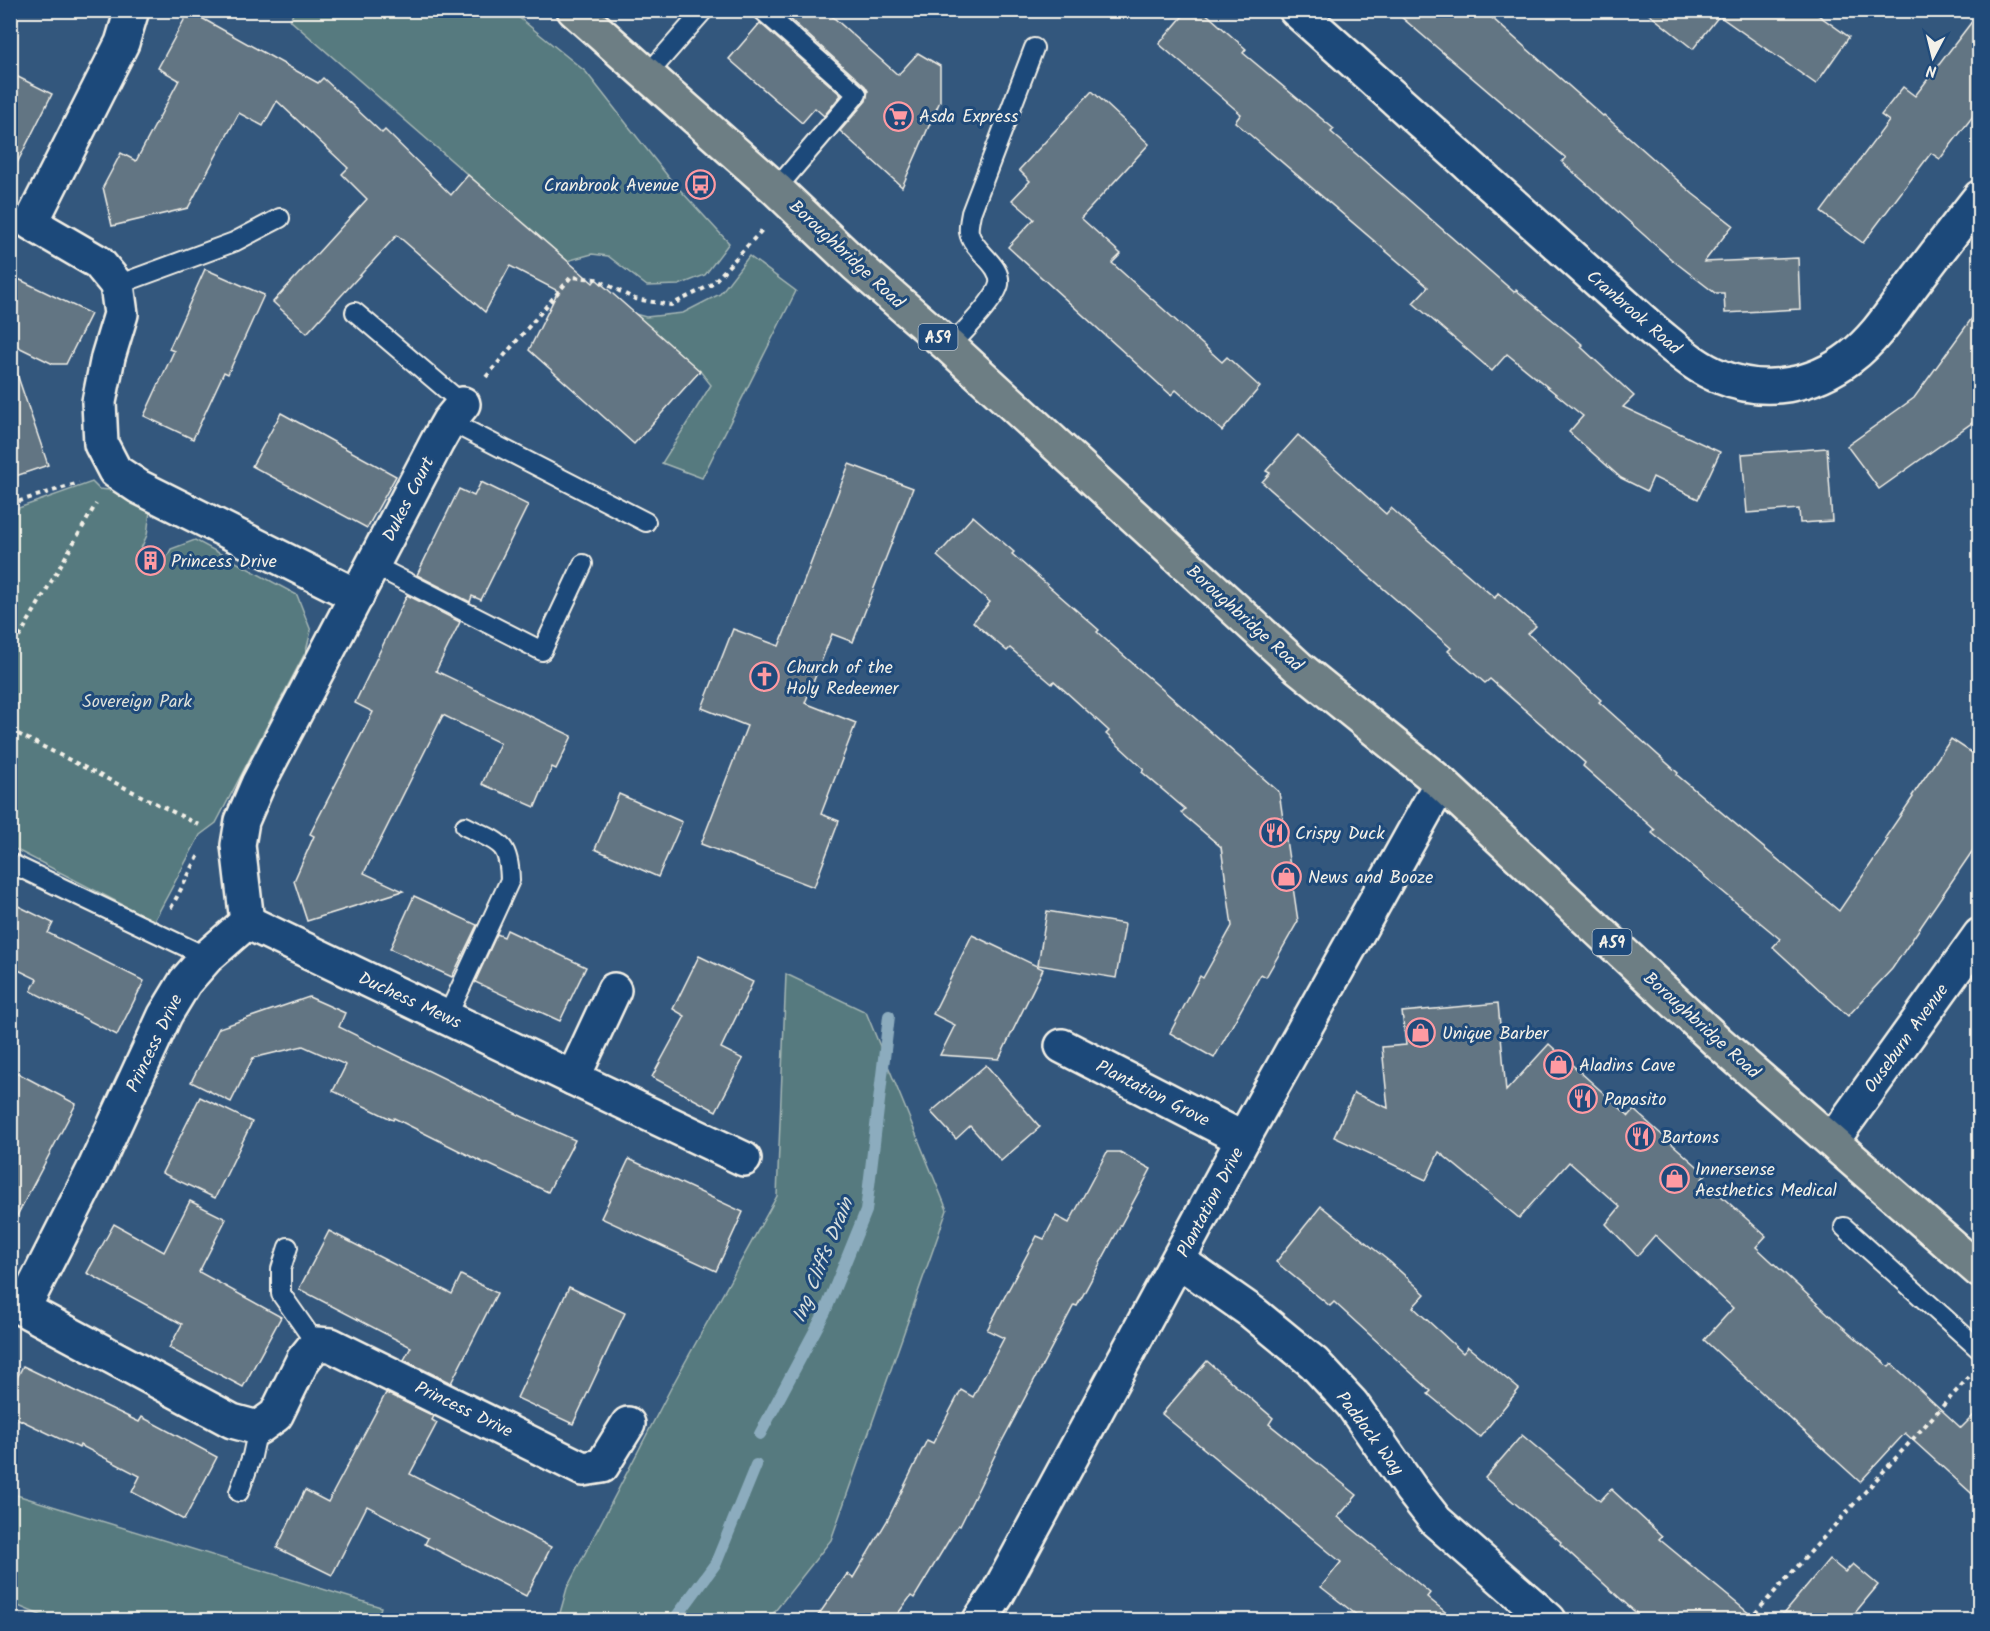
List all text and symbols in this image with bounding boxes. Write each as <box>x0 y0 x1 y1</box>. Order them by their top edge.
north arrow <box>1903 27 1963 87</box>
text: N <box>1925 57 1938 83</box>
supermarket icon: Asda Express <box>882 100 914 132</box>
place label: Asda Express <box>919 103 1019 132</box>
bus stop icon: Cranbrook Avenue <box>684 169 716 201</box>
place label: Cranbrook Avenue <box>544 172 679 201</box>
street label: Boroughbridge Road <box>782 194 911 317</box>
street label: Cranbrook Road <box>1579 263 1688 364</box>
road number: A59 <box>918 324 958 350</box>
street label: Dukes Court <box>375 451 444 547</box>
building icon: Princess Drive <box>134 545 166 577</box>
place label: Princess Drive <box>171 548 277 577</box>
street label: Boroughbridge Road <box>1179 558 1310 680</box>
place label: Church of the Holy Redeemer <box>786 654 900 704</box>
church icon: Church of the Holy Redeemer <box>749 661 781 693</box>
park label: Sovereign Park <box>82 688 192 717</box>
restaurant icon: Crispy Duck <box>1258 817 1290 849</box>
place label: Crispy Duck <box>1295 820 1385 849</box>
shop icon: News and Booze <box>1271 861 1303 893</box>
place label: News and Booze <box>1308 864 1433 893</box>
road number: A59 <box>1592 929 1632 955</box>
street label: Duchess Mews <box>353 965 466 1038</box>
street label: Boroughbridge Road <box>1636 965 1767 1087</box>
street label: Ouseburn Avenue <box>1857 978 1957 1100</box>
street label: Princess Drive <box>119 990 192 1098</box>
shop icon: Unique Barber <box>1405 1017 1437 1049</box>
place label: Unique Barber <box>1442 1020 1550 1049</box>
shop icon: Aladins Cave <box>1542 1049 1574 1081</box>
place label: Aladins Cave <box>1579 1052 1675 1081</box>
street label: Plantation Grove <box>1090 1053 1214 1136</box>
restaurant icon: Papasito <box>1567 1083 1599 1115</box>
place label: Papasito <box>1604 1086 1666 1115</box>
restaurant icon: Bartons <box>1624 1121 1656 1153</box>
place label: Bartons <box>1661 1124 1720 1153</box>
street label: Plantation Drive <box>1170 1142 1253 1263</box>
place label: Innersense Aesthetics Medical <box>1695 1156 1838 1206</box>
shop icon: Innersense Aesthetics Medical <box>1658 1163 1690 1195</box>
water label: Ing Cliffs Drain <box>784 1192 864 1328</box>
street label: Princess Drive <box>409 1374 517 1447</box>
street label: Paddock Way <box>1327 1386 1410 1483</box>

